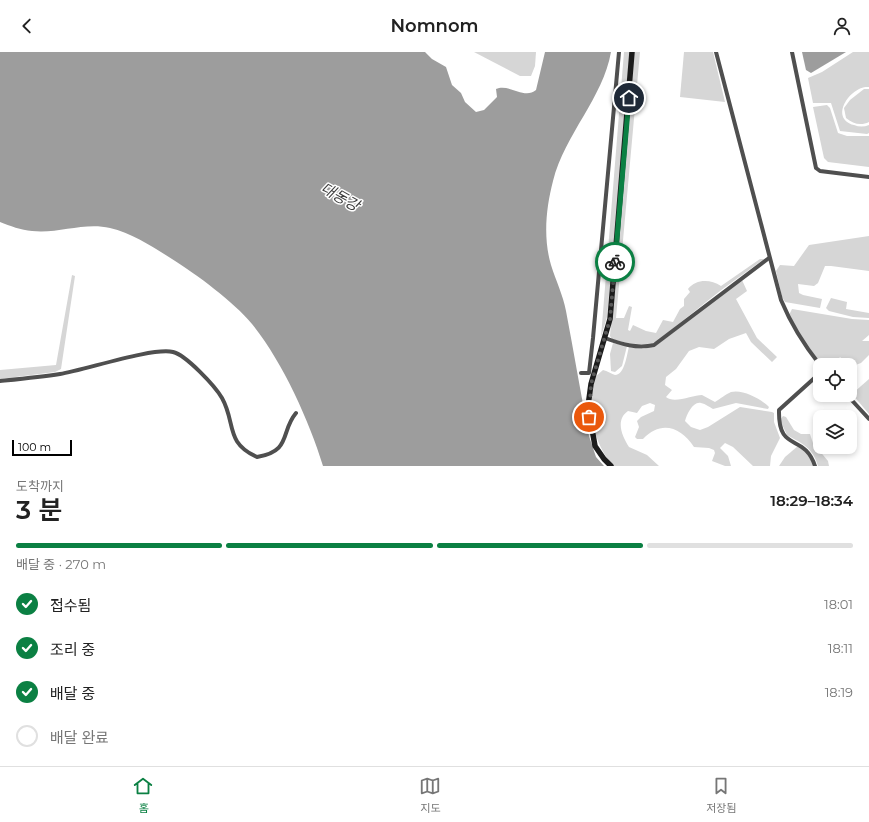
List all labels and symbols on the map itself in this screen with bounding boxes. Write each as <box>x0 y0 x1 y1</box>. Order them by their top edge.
pin <box>612 81 646 115</box>
water label: 대동강 <box>318 178 365 216</box>
courier <box>595 242 635 282</box>
pin <box>572 400 606 434</box>
scale bar <box>12 438 72 457</box>

